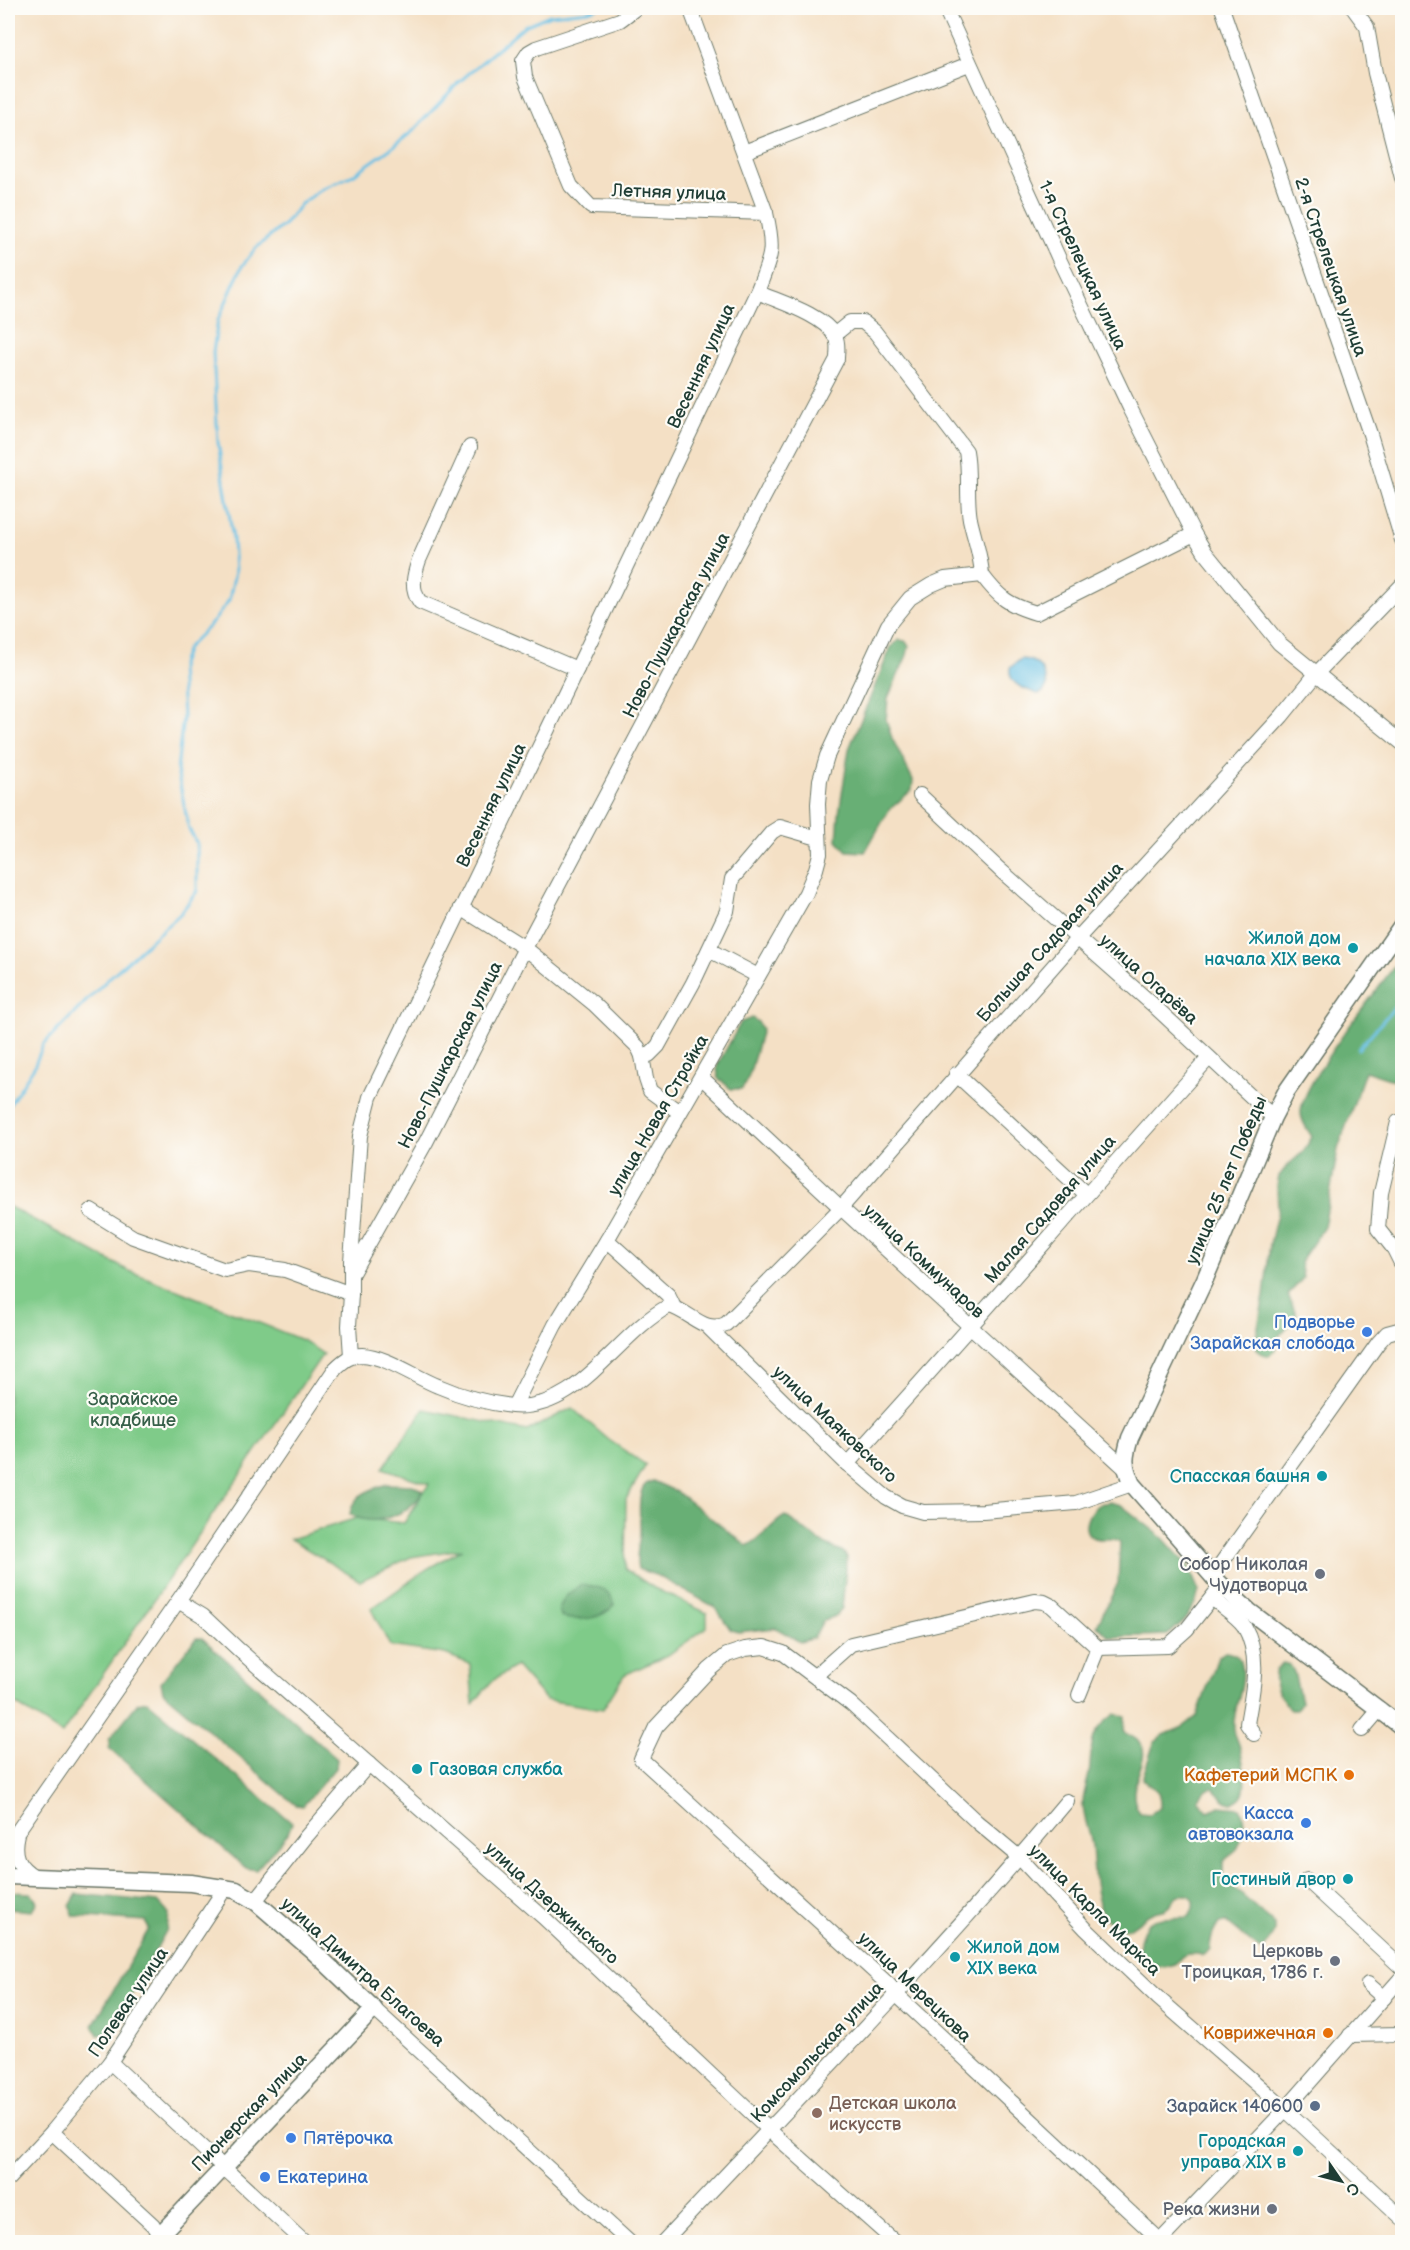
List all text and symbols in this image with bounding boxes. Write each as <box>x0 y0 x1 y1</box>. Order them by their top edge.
street label: 2-я Стрелецкая улица <box>1290 175 1371 360</box>
street label: 1-я Стрелецкая улица <box>1034 177 1131 354</box>
street label: Летняя улица <box>610 180 727 205</box>
street label: Весенняя улица <box>663 300 740 432</box>
street label: Ново-Пушкарская улица <box>619 528 735 722</box>
street label: Весенняя улица <box>452 739 531 871</box>
street label: Большая Садовая улица <box>973 858 1128 1027</box>
place label: Жилой дом начала XIX века <box>1204 928 1341 970</box>
street label: улица Огарёва <box>1095 930 1202 1029</box>
marker: Жилой дом начала XIX века <box>1346 941 1360 955</box>
street label: Ново-Пушкарская улица <box>394 958 507 1152</box>
street label: улица Новая Стройка <box>604 1031 713 1200</box>
street label: улица 25 лет Победы <box>1182 1093 1271 1267</box>
street label: Малая Садовая улица <box>980 1131 1121 1288</box>
street label: улица Коммунаров <box>859 1200 989 1323</box>
place label: Подворье Зарайская слобода <box>1190 1312 1355 1354</box>
marker: Подворье Зарайская слобода <box>1360 1325 1374 1339</box>
street label: улица Маяковского <box>768 1361 901 1487</box>
park label: Зарайское кладбище <box>88 1389 178 1431</box>
place label: Спасская башня <box>1170 1466 1310 1487</box>
marker: Спасская башня <box>1315 1469 1329 1483</box>
place label: Собор Николая Чудотворца <box>1179 1554 1308 1596</box>
marker: Собор Николая Чудотворца <box>1313 1567 1327 1581</box>
place label: Газовая служба <box>429 1759 563 1780</box>
marker: Газовая служба <box>410 1762 424 1776</box>
place label: Кафетерий МСПК <box>1184 1765 1337 1786</box>
marker: Кафетерий МСПК <box>1342 1768 1356 1782</box>
place label: Касса автовокзала <box>1188 1803 1294 1845</box>
marker: Касса автовокзала <box>1299 1816 1313 1830</box>
street label: улица Дзержинского <box>481 1838 623 1969</box>
street label: улица Карла Маркса <box>1025 1840 1165 1981</box>
place label: Гостиный двор <box>1211 1869 1336 1890</box>
marker: Гостиный двор <box>1341 1872 1355 1886</box>
street label: улица Димитра Благоева <box>277 1893 449 2052</box>
street label: улица Мерецкова <box>854 1928 976 2047</box>
place label: Жилой дом XIX века <box>966 1937 1060 1979</box>
place label: Церковь Троицкая, 1786 г. <box>1182 1941 1323 1983</box>
street label: Полевая улица <box>84 1943 173 2061</box>
marker: Жилой дом XIX века <box>948 1950 962 1964</box>
marker: Церковь Троицкая, 1786 г. <box>1328 1954 1342 1968</box>
street label: Комсомольская улица <box>747 1977 888 2127</box>
place label: Коврижечная <box>1203 2023 1316 2044</box>
marker: Коврижечная <box>1321 2026 1335 2040</box>
street label: Пионерская улица <box>187 2048 312 2176</box>
place label: Детская школа искусств <box>829 2093 957 2135</box>
place label: Зарайск 140600 <box>1167 2096 1303 2117</box>
marker: Зарайск 140600 <box>1308 2099 1322 2113</box>
marker: Детская школа искусств <box>810 2106 824 2120</box>
place label: Пятёрочка <box>303 2128 394 2149</box>
marker: Пятёрочка <box>284 2131 298 2145</box>
place label: Городская управа XIX в <box>1181 2131 1287 2173</box>
marker: Городская управа XIX в <box>1291 2144 1305 2158</box>
north arrow <box>1311 2151 1371 2211</box>
place label: Екатерина <box>277 2167 368 2188</box>
marker: Екатерина <box>258 2170 272 2184</box>
text: С <box>1341 2179 1363 2199</box>
place label: Река жизни <box>1162 2199 1260 2220</box>
marker: Река жизни <box>1265 2202 1279 2216</box>

